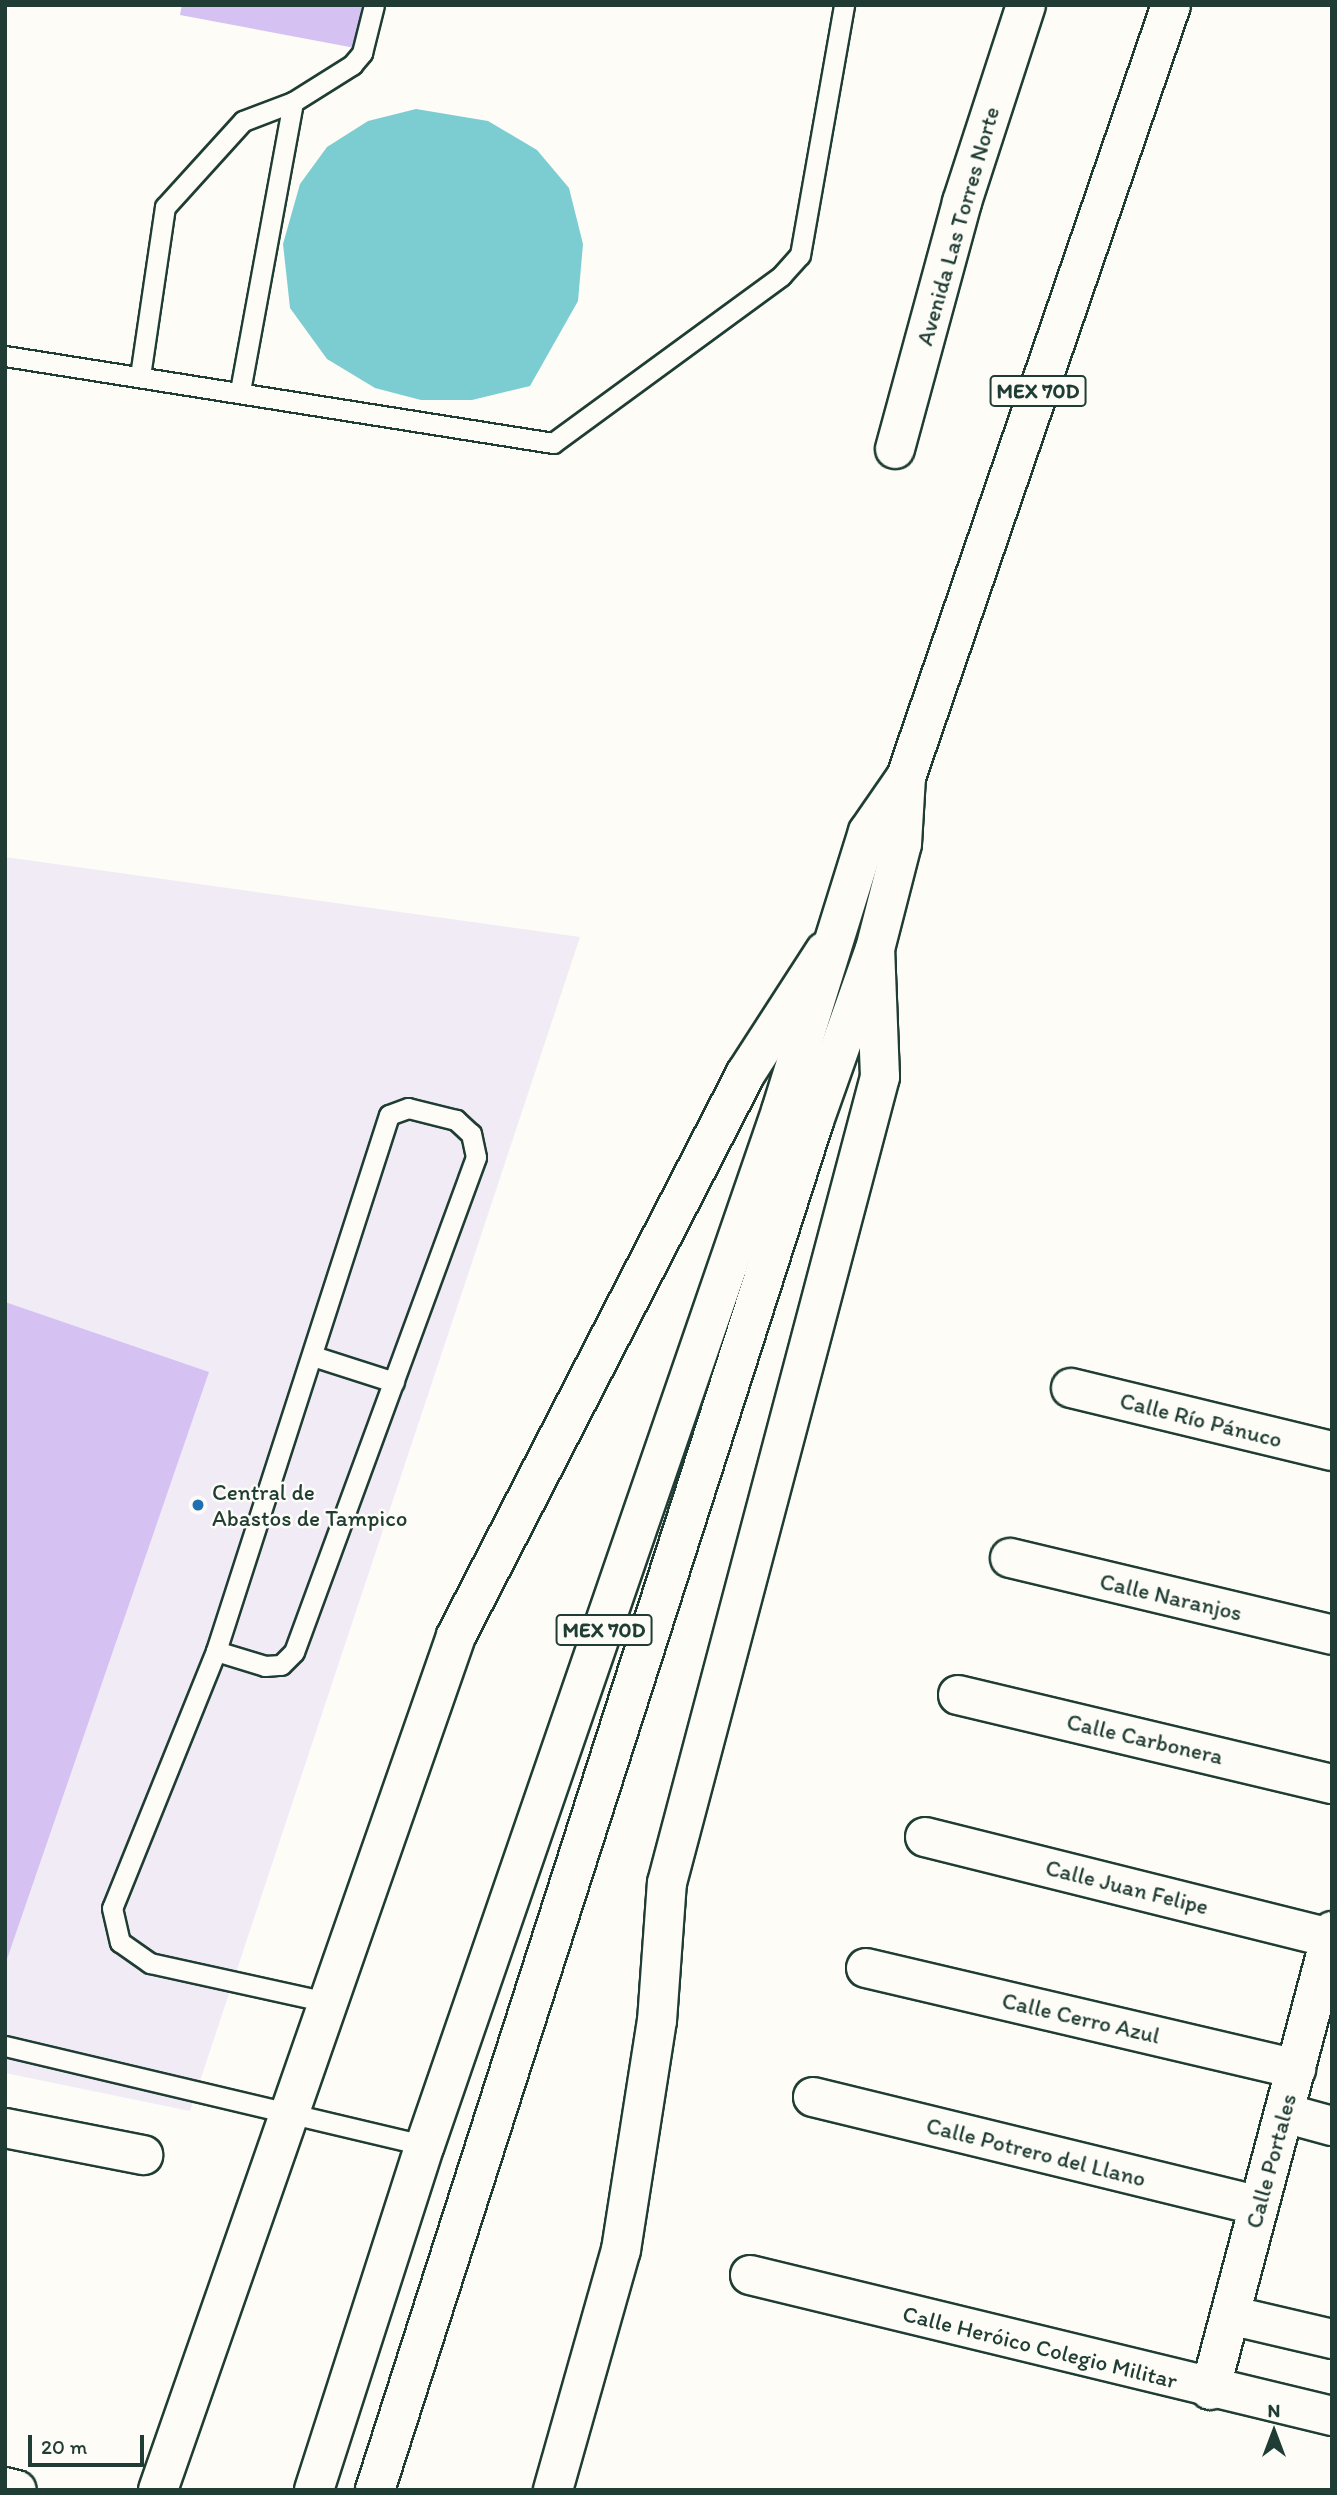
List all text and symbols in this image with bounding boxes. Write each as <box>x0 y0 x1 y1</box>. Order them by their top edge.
street label: Avenida Las Torres Norte <box>911 104 1005 348</box>
road number: MEX 70D <box>989 374 1087 408</box>
street label: Calle Río Pánuco <box>1118 1387 1284 1453</box>
place label: Central de Abastos de Tampico <box>212 1478 407 1532</box>
marker: Central de Abastos de Tampico <box>190 1497 206 1513</box>
street label: Calle Naranjos <box>1098 1567 1244 1627</box>
road number: MEX 70D <box>555 1612 653 1648</box>
street label: Calle Carbonera <box>1064 1707 1226 1771</box>
street label: Calle Juan Felipe <box>1043 1854 1211 1920</box>
street label: Calle Cerro Azul <box>999 1986 1163 2050</box>
street label: Calle Portales <box>1240 2091 1302 2231</box>
street label: Calle Potrero del Llano <box>924 2112 1148 2192</box>
street label: Calle Heróico Colegio Militar <box>900 2300 1180 2394</box>
north arrow <box>1239 2397 1309 2467</box>
text: N <box>1268 2399 1280 2422</box>
scale bar <box>32 2422 147 2466</box>
text: 20 m <box>41 2434 87 2459</box>

